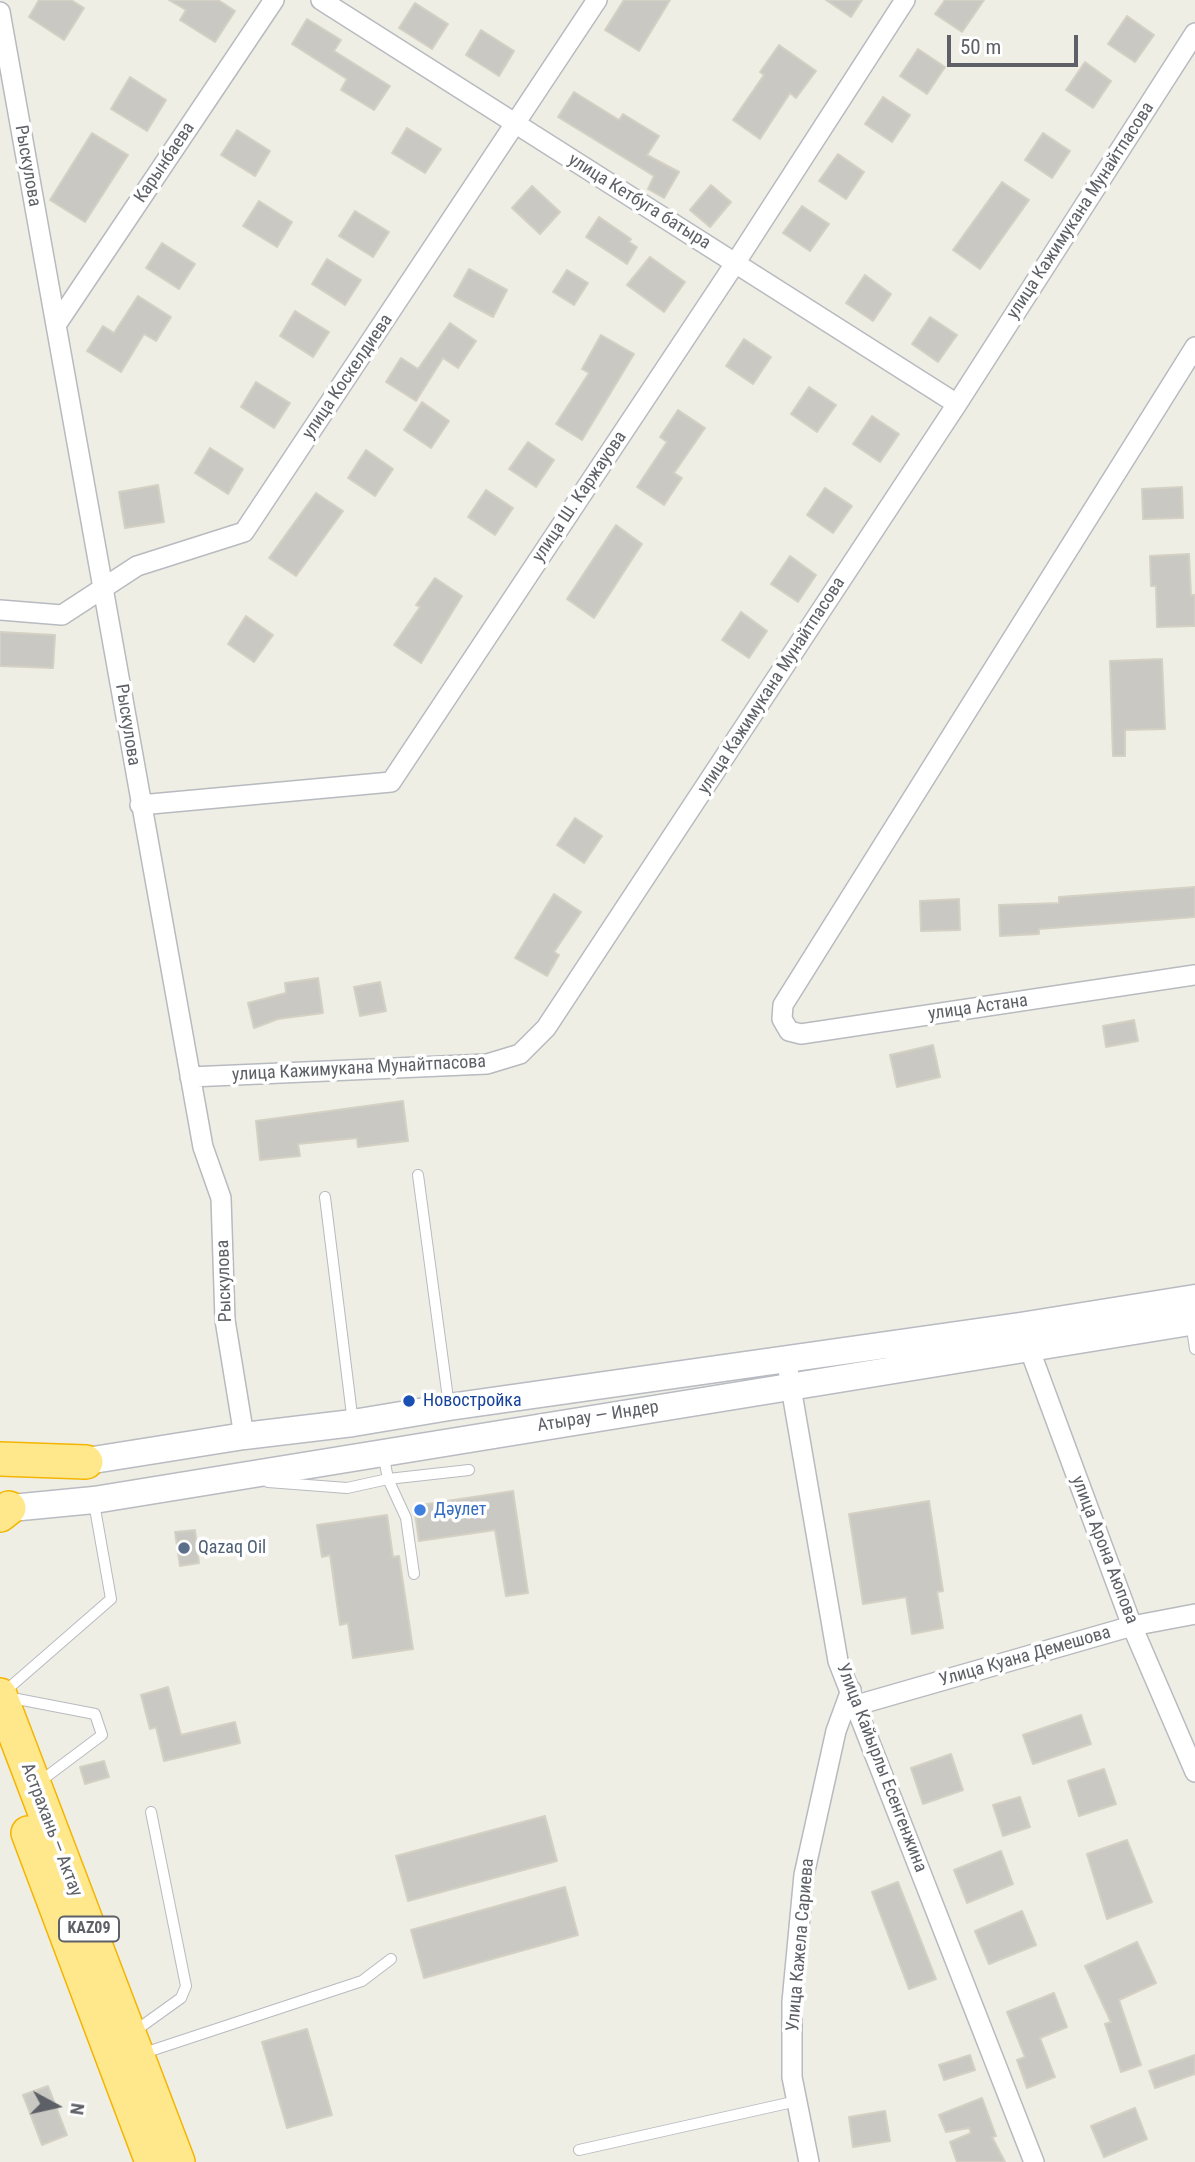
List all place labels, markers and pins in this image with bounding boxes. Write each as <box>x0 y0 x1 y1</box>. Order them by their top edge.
place label: Новостройка <box>423 1390 522 1412</box>
marker: Новостройка <box>401 1393 417 1409</box>
place label: Дәулет <box>434 1499 486 1521</box>
marker: Дәулет <box>412 1502 428 1518</box>
place label: Qazaq Oil <box>198 1537 266 1559</box>
marker: Qazaq Oil <box>176 1540 192 1556</box>

